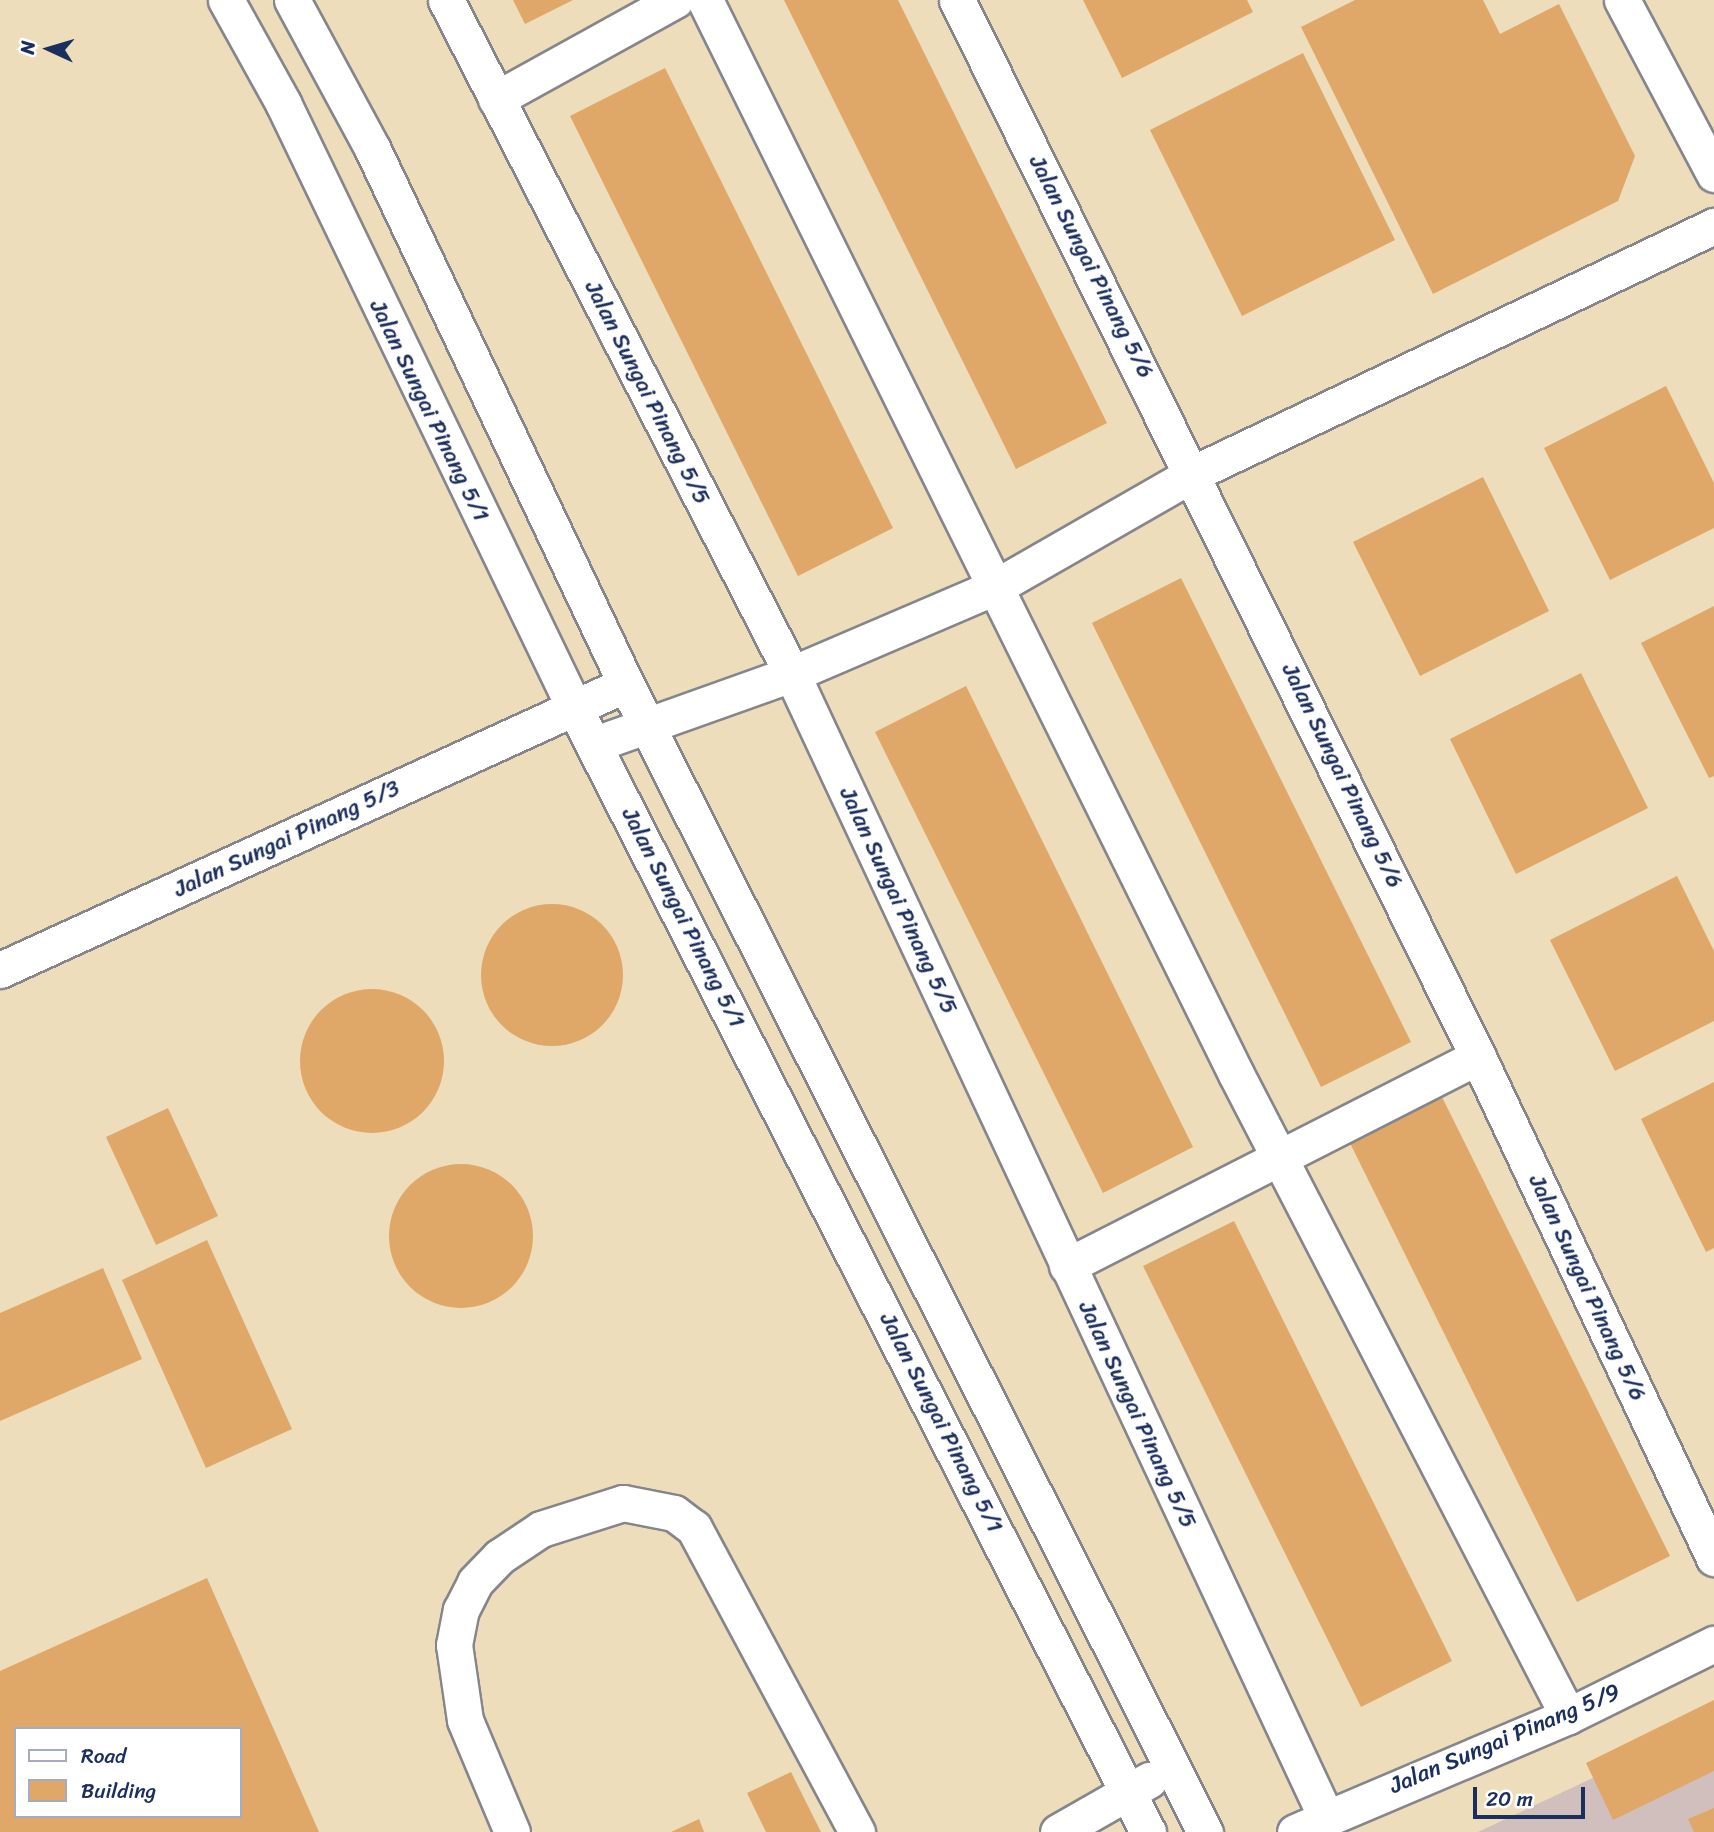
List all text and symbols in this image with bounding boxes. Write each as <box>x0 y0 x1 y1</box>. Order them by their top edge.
north arrow <box>14 14 84 84</box>
text: N <box>11 40 44 55</box>
street label: Jalan Sungai Pinang 5/6 <box>1023 151 1159 383</box>
street label: Jalan Sungai Pinang 5/5 <box>579 277 715 509</box>
street label: Jalan Sungai Pinang 5/1 <box>363 296 495 526</box>
street label: Jalan Sungai Pinang 5/6 <box>1276 659 1408 893</box>
street label: Jalan Sungai Pinang 5/3 <box>170 775 404 903</box>
street label: Jalan Sungai Pinang 5/5 <box>833 783 963 1019</box>
street label: Jalan Sungai Pinang 5/1 <box>616 803 750 1033</box>
street label: Jalan Sungai Pinang 5/6 <box>1522 1171 1652 1405</box>
street label: Jalan Sungai Pinang 5/5 <box>1072 1297 1202 1533</box>
street label: Jalan Sungai Pinang 5/1 <box>874 1308 1008 1538</box>
street label: Jalan Sungai Pinang 5/9 <box>1386 1678 1624 1800</box>
legend <box>14 1727 242 1818</box>
text: Road <box>81 1737 126 1775</box>
text: Building <box>81 1772 156 1810</box>
scale bar <box>1476 1772 1588 1816</box>
text: 20 m <box>1486 1780 1533 1818</box>

